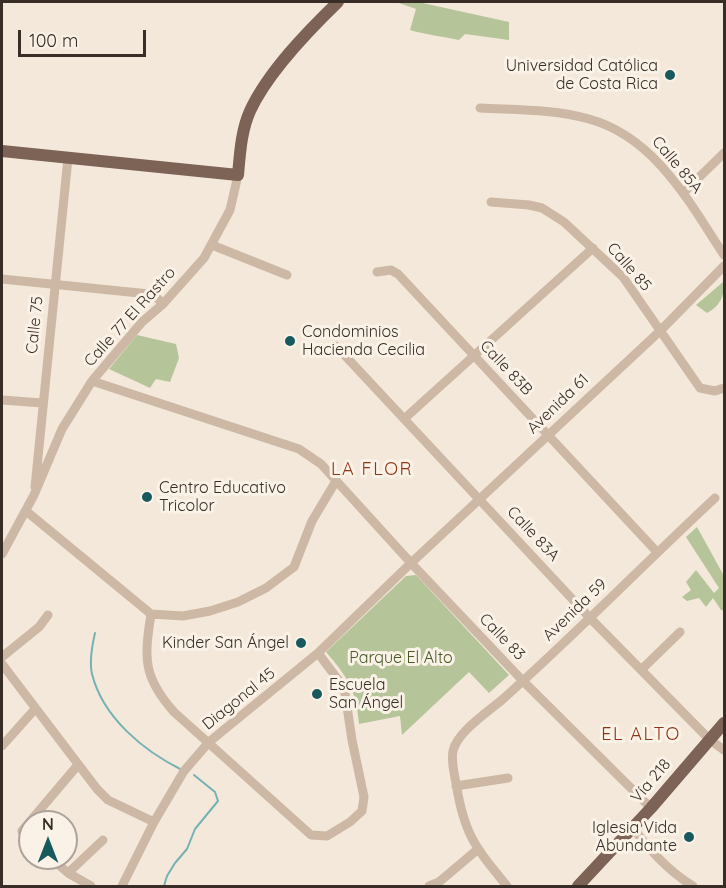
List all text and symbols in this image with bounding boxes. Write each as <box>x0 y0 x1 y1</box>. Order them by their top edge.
scale bar <box>21 18 148 56</box>
text: 100 m <box>29 29 78 52</box>
place label: Universidad Católica de Costa Rica <box>506 56 658 94</box>
marker: Universidad Católica de Costa Rica <box>663 68 677 82</box>
street label: Calle 85A <box>648 133 706 197</box>
street label: Calle 85 <box>603 239 655 295</box>
street label: Calle 77 El Rastro <box>80 263 180 371</box>
street label: Calle 75 <box>22 295 48 355</box>
place label: Condominios Hacienda Cecilia <box>302 322 425 360</box>
marker: Condominios Hacienda Cecilia <box>283 334 297 348</box>
street label: Calle 83B <box>476 337 536 399</box>
street label: Avenida 61 <box>523 370 593 438</box>
district label: LA FLOR <box>331 459 413 481</box>
place label: Centro Educativo Tricolor <box>159 478 286 516</box>
marker: Centro Educativo Tricolor <box>140 490 154 504</box>
street label: Calle 83A <box>503 503 563 565</box>
street label: Avenida 59 <box>539 575 611 645</box>
street label: Calle 83 <box>475 610 529 664</box>
place label: Kinder San Ángel <box>162 633 289 653</box>
marker: Kinder San Ángel <box>294 636 308 650</box>
park label: Parque El Alto <box>349 648 453 668</box>
street label: Diagonal 45 <box>199 664 279 734</box>
place label: Escuela San Ángel <box>329 675 403 713</box>
marker: Escuela San Ángel <box>310 687 324 701</box>
district label: EL ALTO <box>601 724 681 746</box>
street label: Vía 218 <box>627 755 675 807</box>
north arrow <box>18 810 78 870</box>
text: N <box>42 814 54 834</box>
place label: Iglesia Vida Abundante <box>592 818 677 856</box>
marker: Iglesia Vida Abundante <box>682 830 696 844</box>

